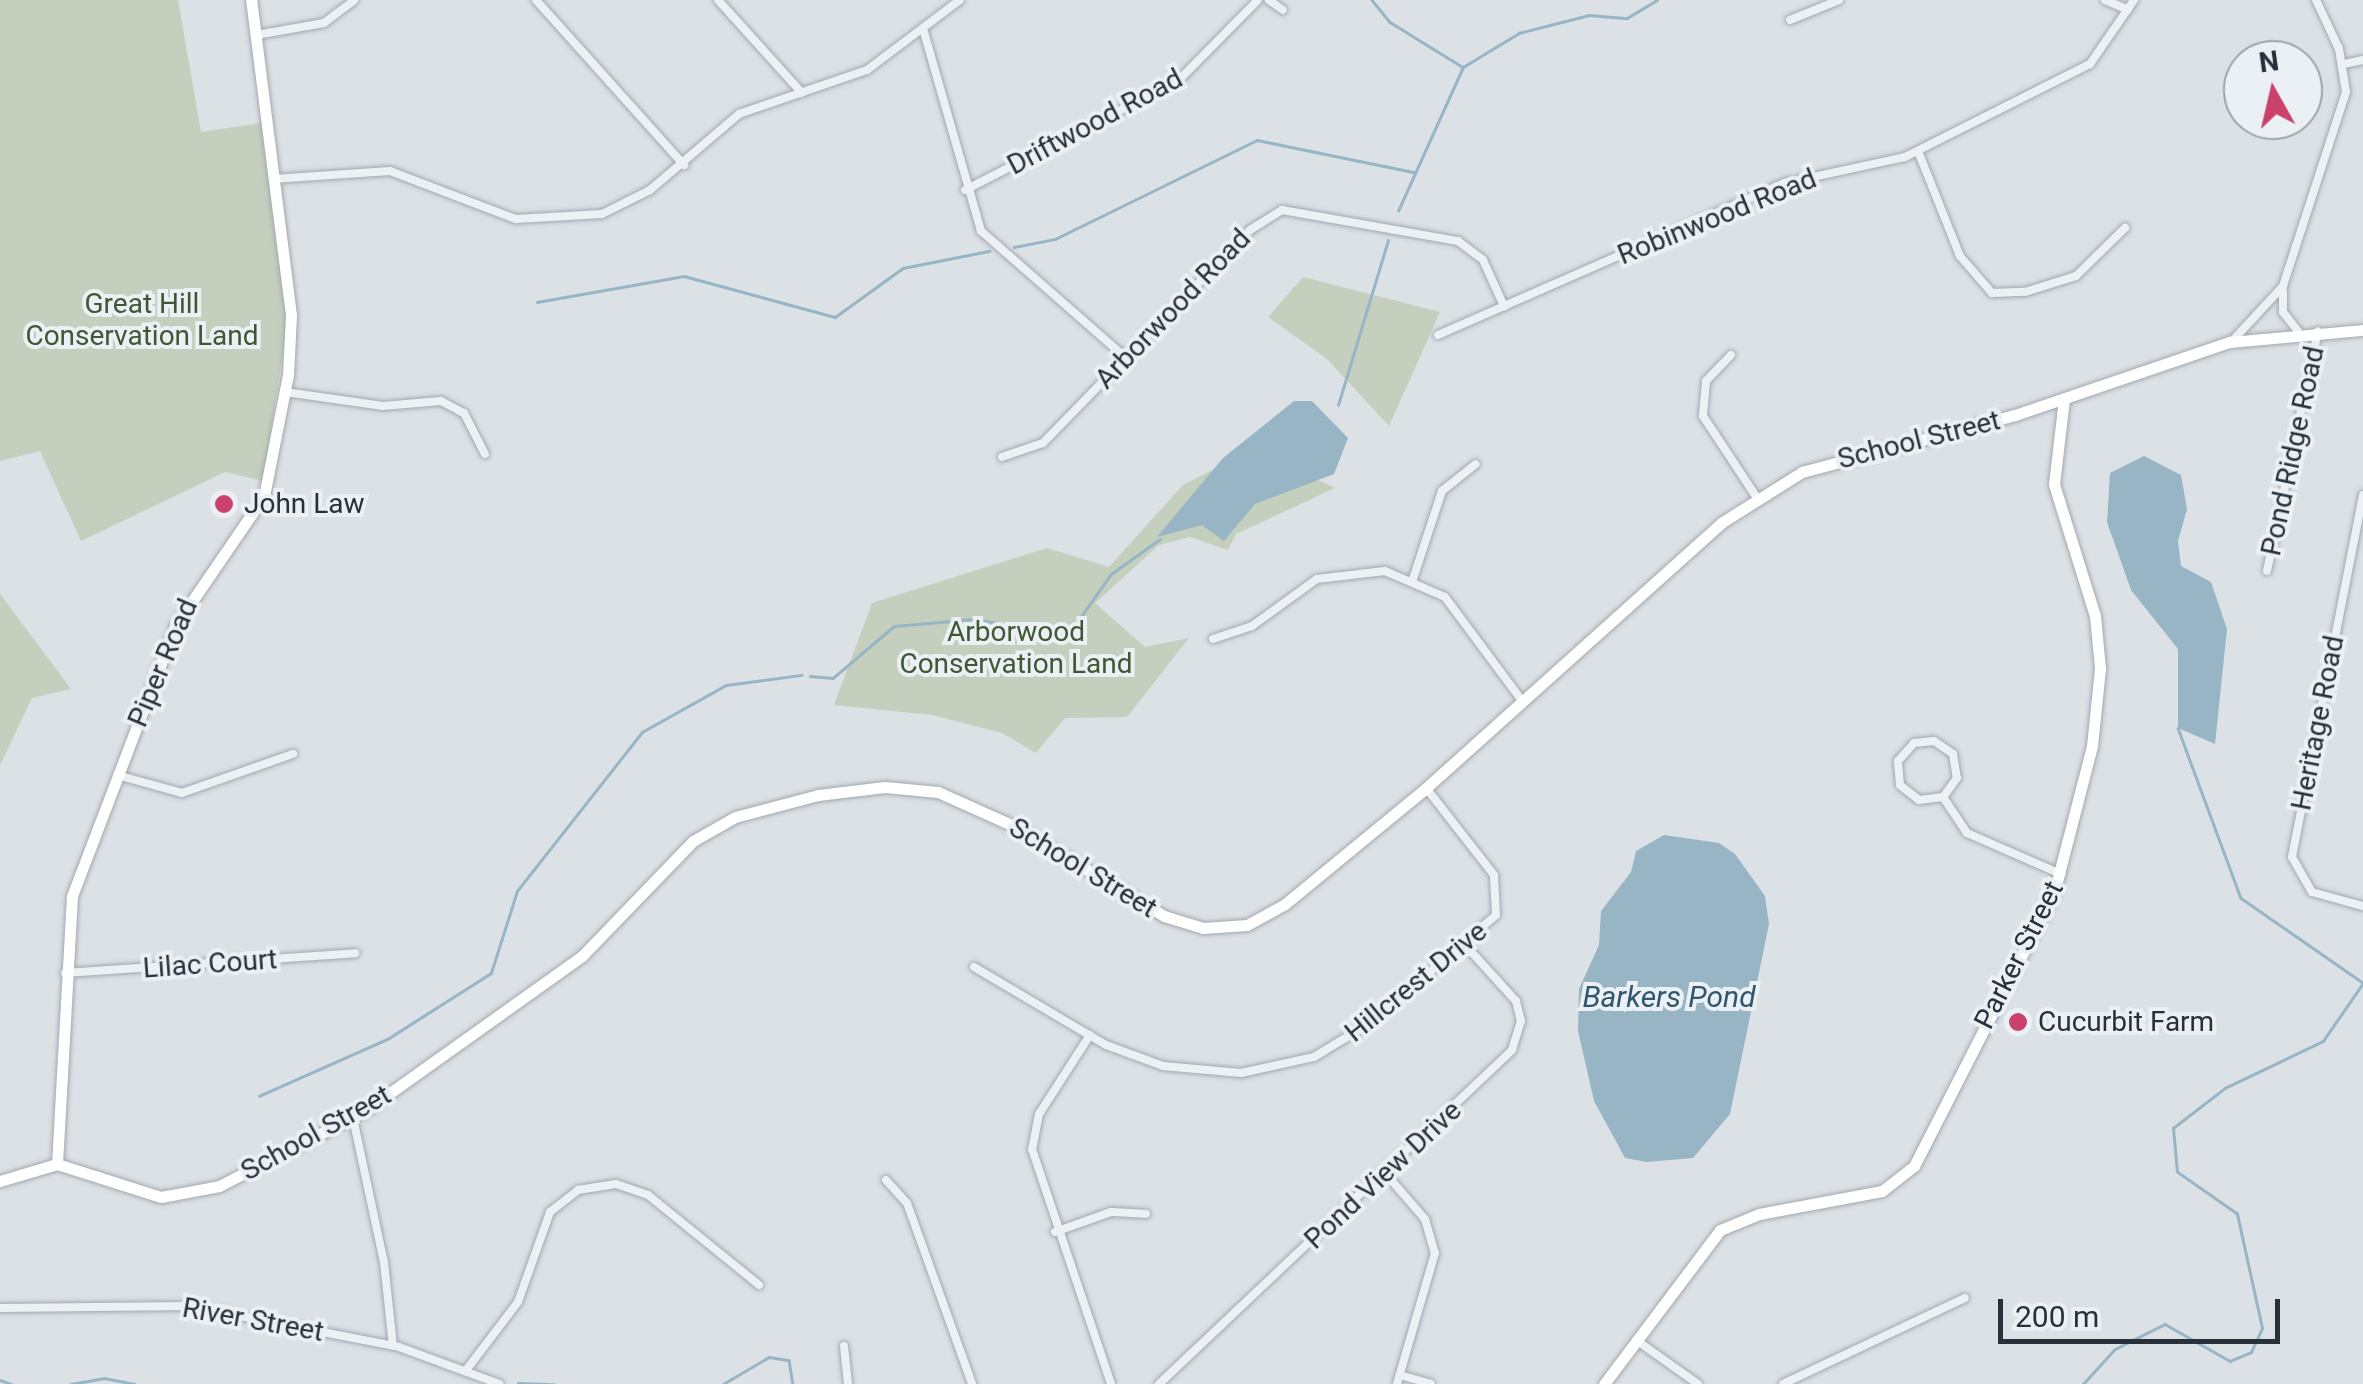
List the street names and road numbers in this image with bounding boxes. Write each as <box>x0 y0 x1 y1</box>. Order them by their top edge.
street label: Driftwood Road <box>1002 62 1188 182</box>
street label: Robinwood Road <box>1613 162 1821 272</box>
street label: Arborwood Road <box>1088 222 1258 396</box>
street label: Pond Ridge Road <box>2254 343 2332 559</box>
street label: School Street <box>1834 404 2004 476</box>
street label: Piper Road <box>121 594 205 732</box>
street label: Heritage Road <box>2285 633 2351 813</box>
street label: School Street <box>1003 811 1163 925</box>
street label: Parker Street <box>1967 876 2071 1034</box>
street label: Hillcrest Drive <box>1338 915 1494 1049</box>
street label: Lilac Court <box>142 943 278 985</box>
street label: School Street <box>235 1078 397 1188</box>
street label: Pond View Drive <box>1298 1094 1468 1256</box>
street label: River Street <box>180 1291 326 1349</box>

